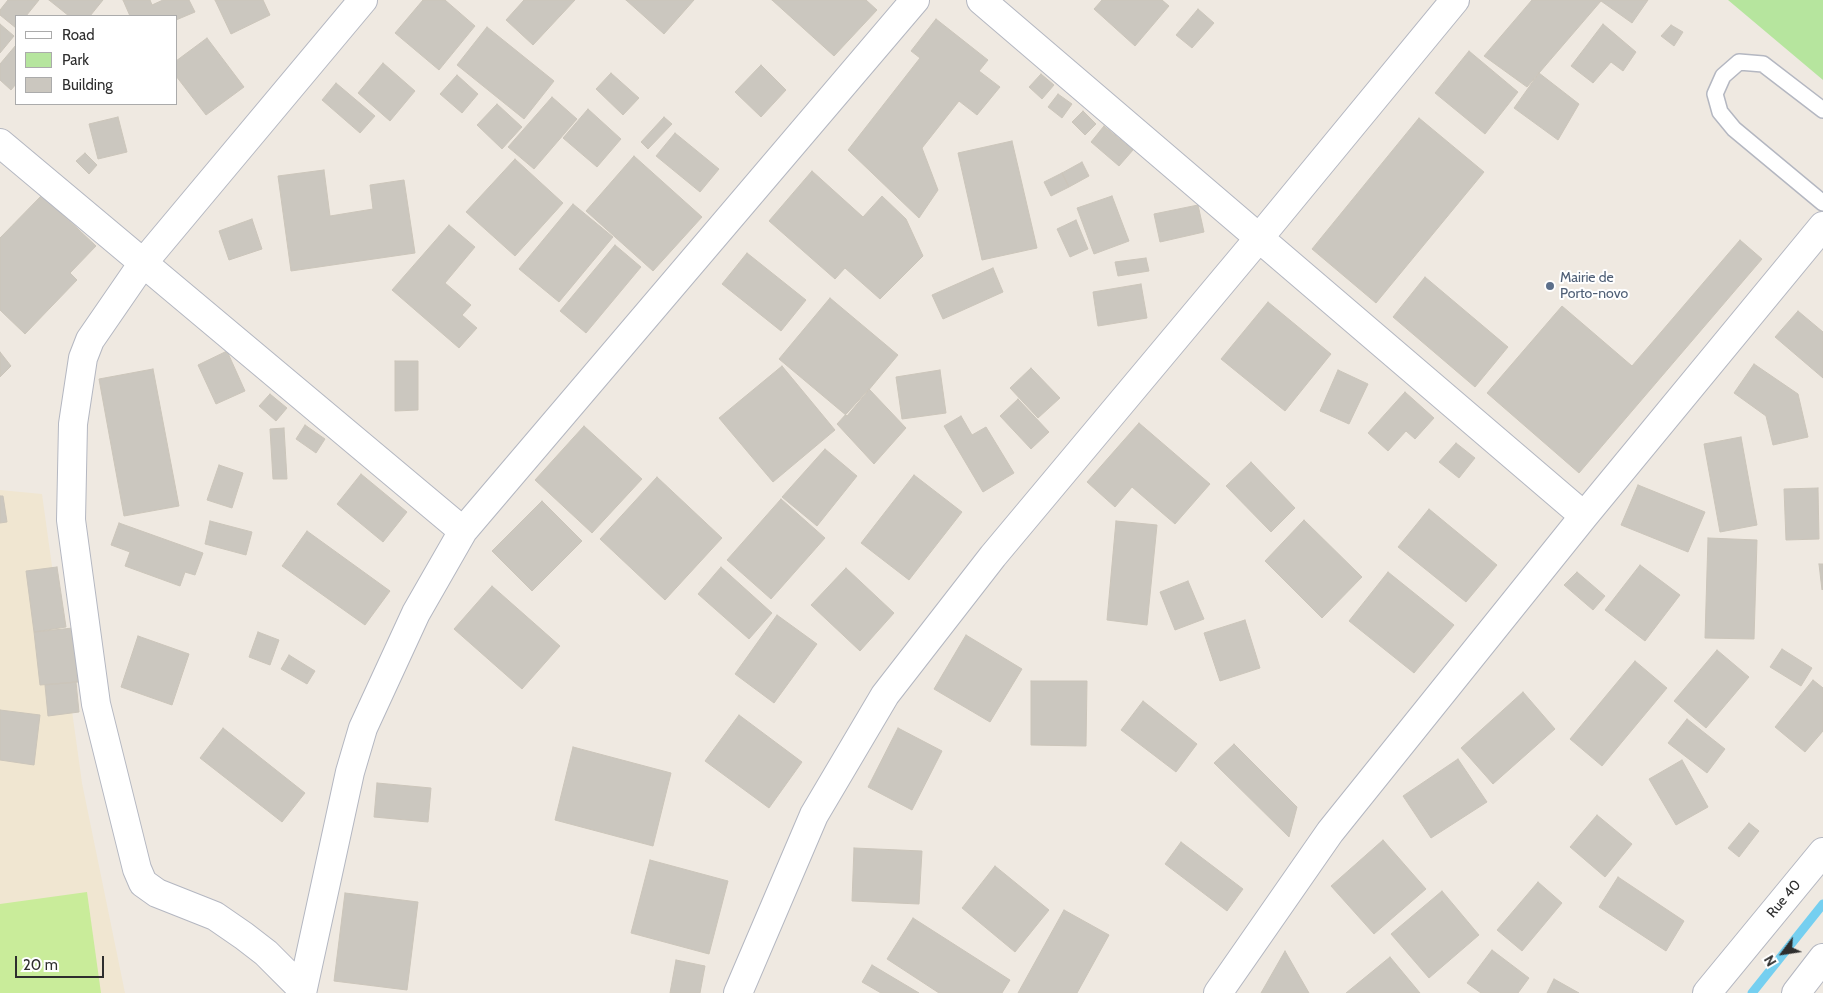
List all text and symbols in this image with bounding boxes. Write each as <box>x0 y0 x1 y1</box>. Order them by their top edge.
legend <box>15 15 178 105</box>
text: Road <box>62 26 95 44</box>
text: Park <box>62 51 89 69</box>
text: Building <box>62 76 113 94</box>
place label: Mairie de Porto-novo <box>1560 270 1628 302</box>
marker: Mairie de Porto-novo <box>1544 280 1556 292</box>
street label: Rue 40 <box>1763 877 1805 921</box>
north arrow <box>1758 928 1808 978</box>
scale bar <box>18 946 106 978</box>
text: N <box>1760 952 1780 970</box>
text: 20 m <box>23 956 58 974</box>

